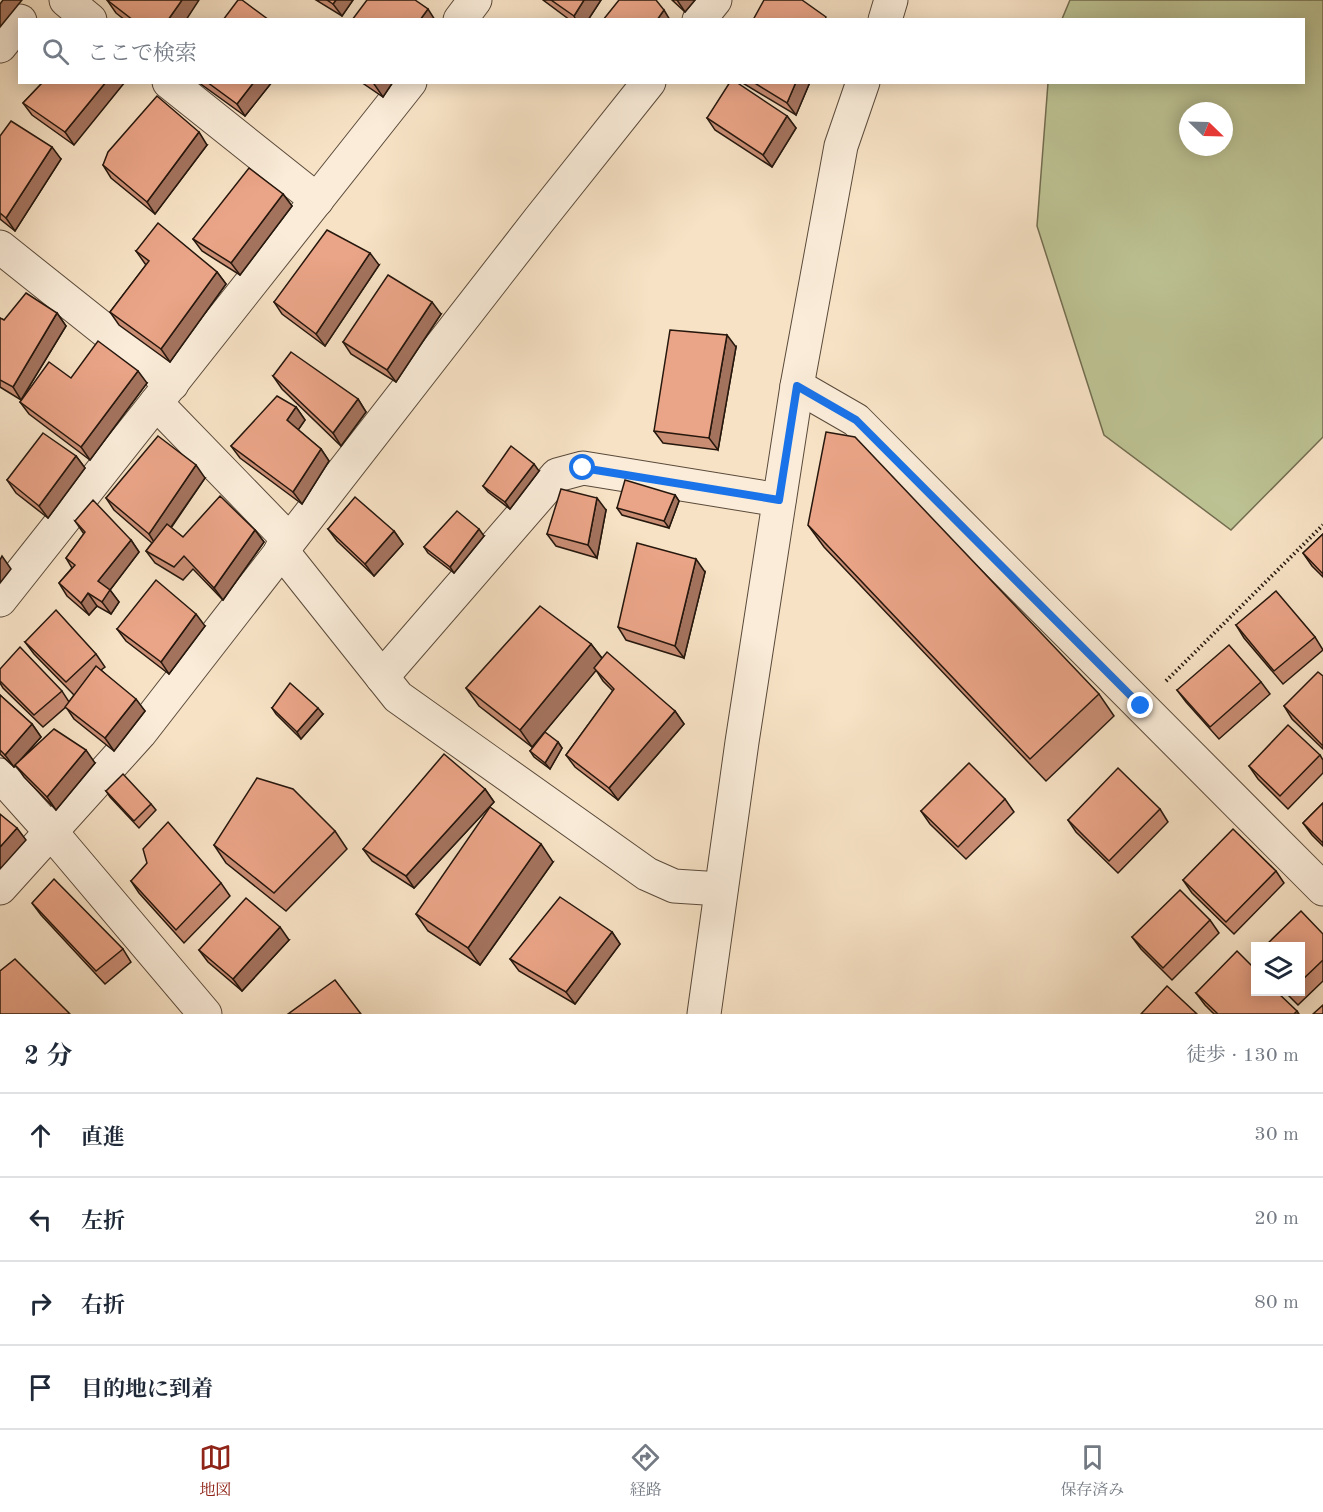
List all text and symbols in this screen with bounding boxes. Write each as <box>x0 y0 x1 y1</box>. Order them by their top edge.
search box <box>18 18 1305 84</box>
icon: search <box>39 35 72 68</box>
text: ここで検索 <box>87 43 197 65</box>
north arrow <box>1179 102 1233 156</box>
route start <box>569 454 595 480</box>
route end <box>1127 692 1153 718</box>
map controls <box>1251 942 1305 996</box>
button: layers <box>1251 942 1305 996</box>
text: 2 分 <box>24 1044 72 1070</box>
text: 徒歩 · 130 m <box>1186 1046 1299 1066</box>
icon: ahead <box>24 1119 57 1152</box>
text: 30 m <box>1254 1125 1299 1145</box>
text: 直進 <box>81 1127 125 1149</box>
icon: left <box>24 1203 57 1236</box>
text: 20 m <box>1254 1209 1299 1229</box>
text: 左折 <box>81 1211 125 1233</box>
icon: right <box>24 1287 57 1320</box>
text: 80 m <box>1254 1293 1299 1313</box>
text: 右折 <box>81 1295 125 1317</box>
icon: arrive <box>24 1371 57 1404</box>
text: 目的地に到着 <box>81 1379 213 1401</box>
tab: 地図 <box>199 1441 232 1501</box>
tab: 経路 <box>629 1441 662 1501</box>
tab: 保存済み <box>1060 1441 1124 1501</box>

